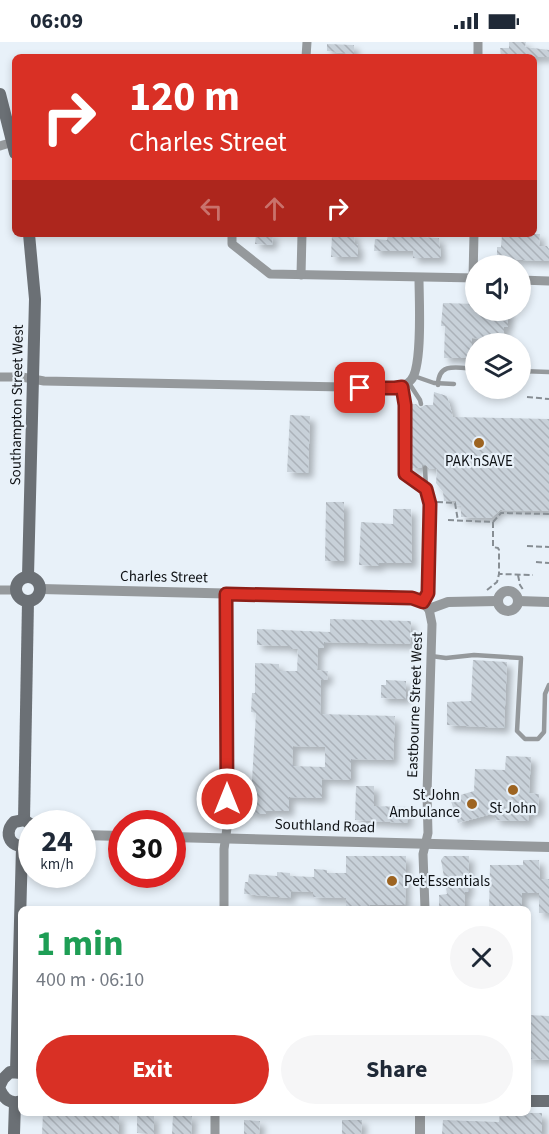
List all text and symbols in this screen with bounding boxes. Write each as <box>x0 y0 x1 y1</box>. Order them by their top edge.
text: 06:09 <box>30 5 83 37</box>
text: 120 m <box>129 67 240 127</box>
icon: right <box>30 78 108 156</box>
text: Charles Street <box>129 123 287 162</box>
icon: left <box>195 192 228 225</box>
icon: ahead <box>258 192 291 225</box>
icon: right <box>321 192 354 225</box>
map controls <box>465 255 531 399</box>
button: sound <box>465 255 531 321</box>
street label: Southampton Street West <box>5 325 29 485</box>
button: layers <box>465 333 531 399</box>
pin <box>334 362 385 413</box>
icon: arrive <box>343 371 376 404</box>
marker: PAK'nSAVE <box>472 436 486 450</box>
place label: PAK'nSAVE <box>445 451 513 472</box>
street label: Charles Street <box>120 566 208 588</box>
street label: Eastbourne Street West <box>402 632 428 778</box>
position arrow <box>195 767 259 831</box>
marker: St John <box>506 783 520 797</box>
place label: St John Ambulance <box>389 785 460 823</box>
marker: St John Ambulance <box>465 797 479 811</box>
place label: St John <box>489 798 537 819</box>
speed limit sign: 30 <box>108 810 186 888</box>
street label: Southland Road <box>274 814 376 838</box>
text: 24 <box>41 820 73 863</box>
text: km/h <box>40 854 74 875</box>
place label: Pet Essentials <box>404 871 490 892</box>
marker: Pet Essentials <box>385 874 399 888</box>
text: 1 min <box>36 918 124 969</box>
button: close <box>450 926 513 989</box>
text: 400 m · 06:10 <box>36 966 144 994</box>
button: Exit <box>36 1035 269 1104</box>
button: Share <box>281 1035 513 1104</box>

